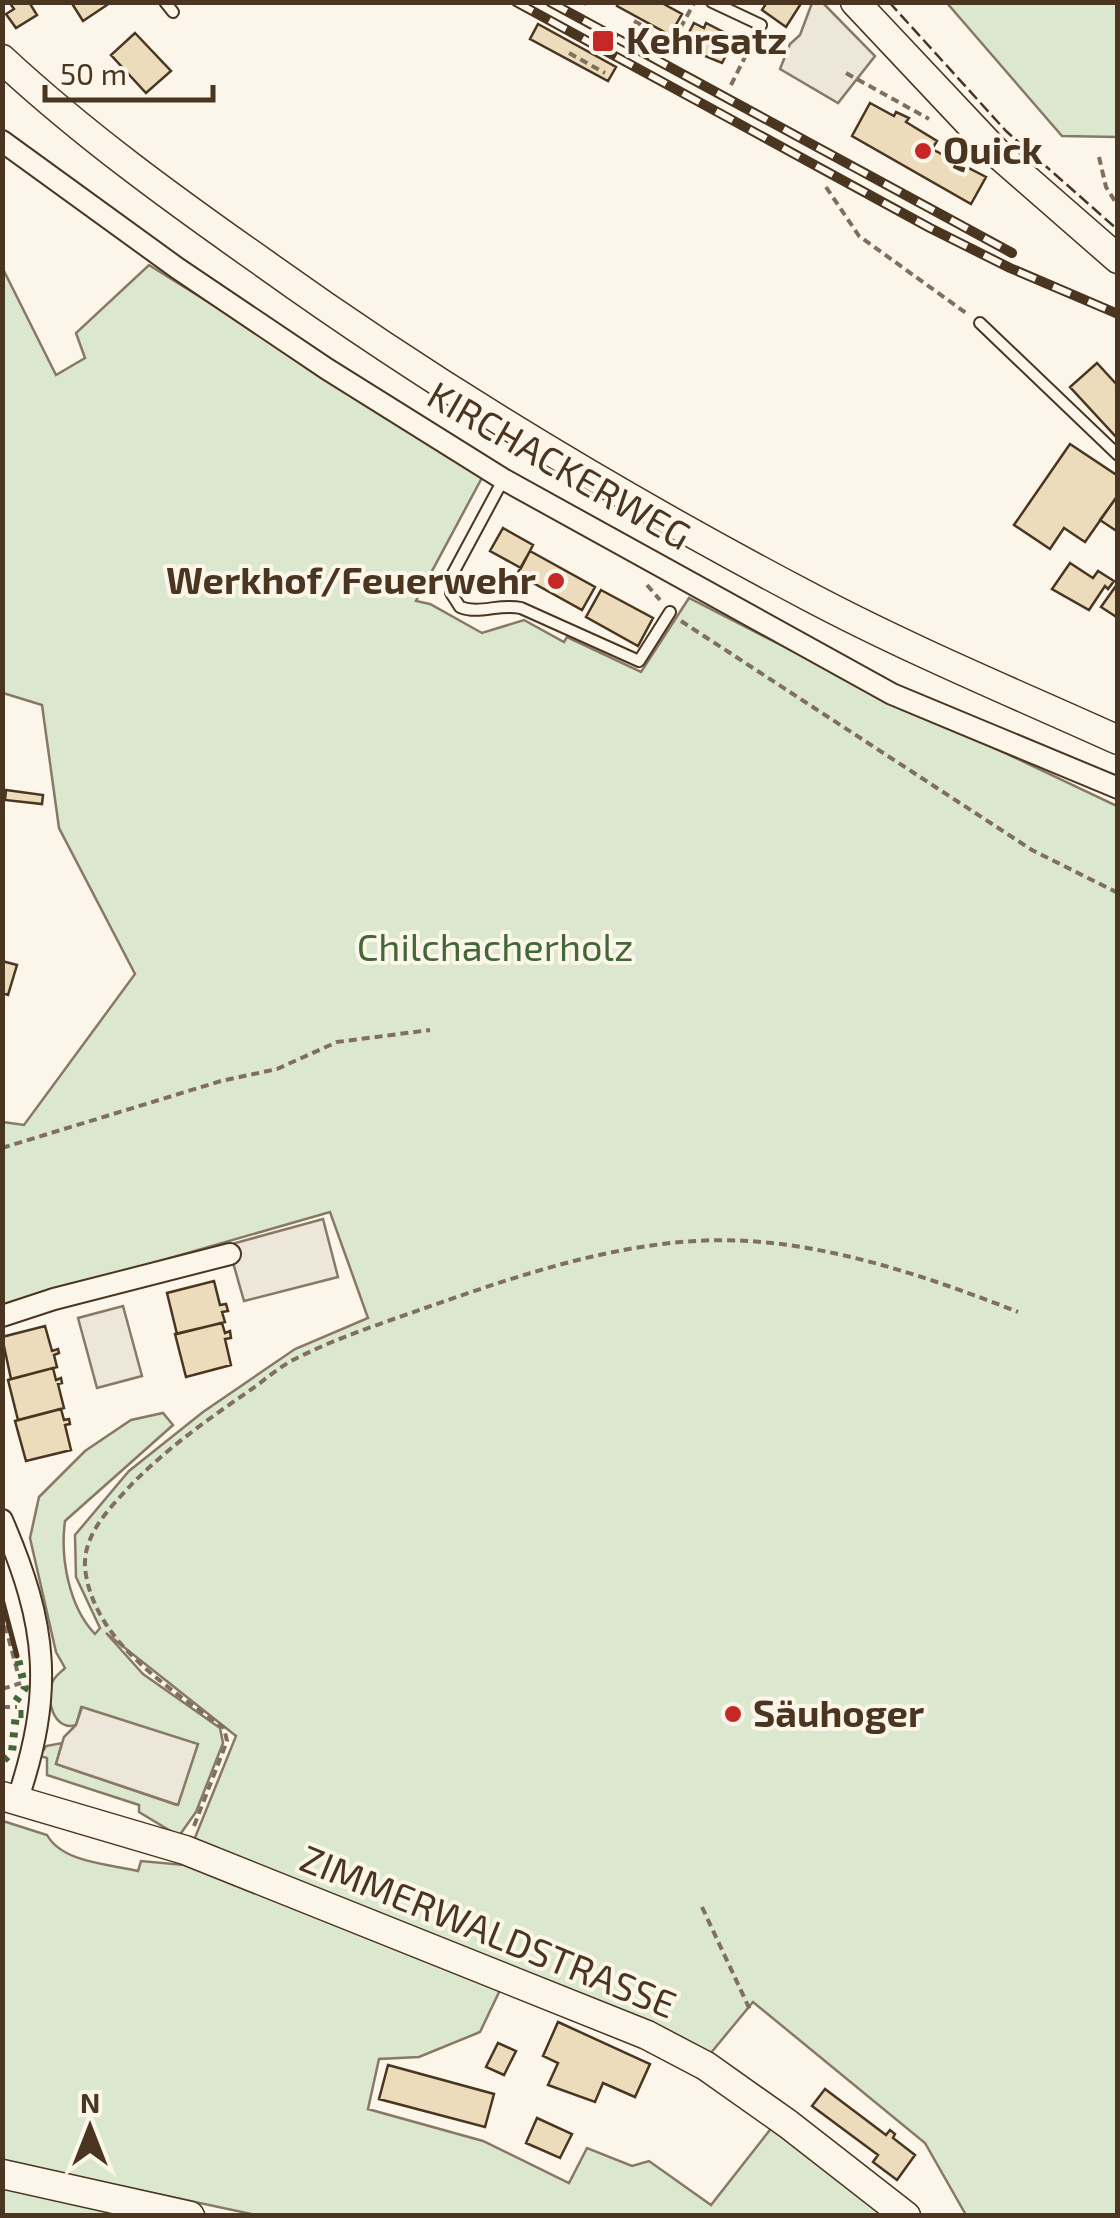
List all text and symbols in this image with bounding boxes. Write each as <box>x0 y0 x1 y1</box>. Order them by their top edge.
place label: Kehrsatz <box>626 16 787 62</box>
marker: Kehrsatz <box>590 28 616 54</box>
scale bar <box>45 40 212 102</box>
text: 50 m <box>60 55 127 91</box>
place label: Quick <box>943 126 1044 173</box>
marker: Quick <box>912 140 934 162</box>
street label: KIRCHACKERWEG <box>420 370 700 558</box>
place label: Werkhof/Feuerwehr <box>166 556 536 602</box>
marker: Werkhof/Feuerwehr <box>545 570 567 592</box>
park label: Chilchacherholz <box>357 923 633 969</box>
place label: Säuhoger <box>753 1689 924 1735</box>
marker: Säuhoger <box>722 1703 744 1725</box>
street label: ZIMMERWALDSTRASSE <box>294 1834 683 2027</box>
north arrow <box>40 2078 140 2178</box>
text: N <box>80 2085 100 2119</box>

